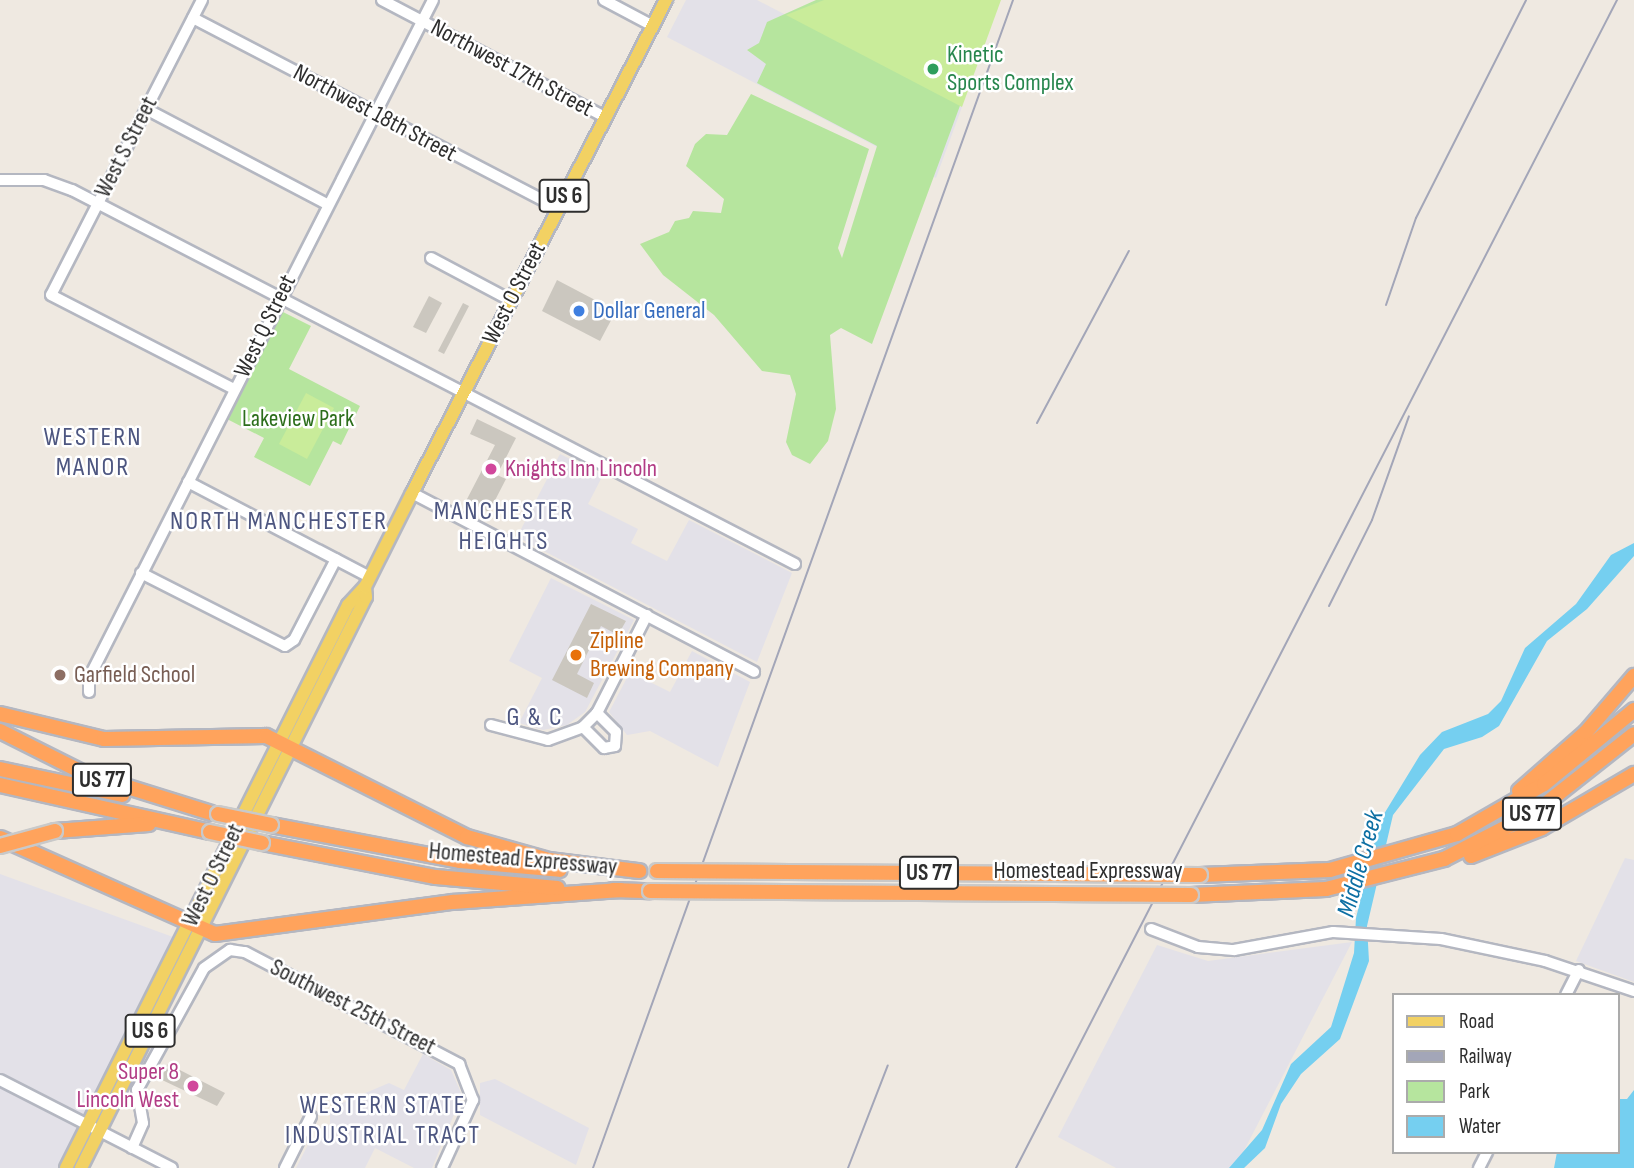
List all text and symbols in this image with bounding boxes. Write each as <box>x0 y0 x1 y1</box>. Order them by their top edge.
street label: Northwest 17th Street <box>426 13 598 123</box>
place label: Kinetic Sports Complex <box>947 41 1074 97</box>
street label: Northwest 18th Street <box>288 58 462 168</box>
marker: Kinetic Sports Complex <box>925 61 941 77</box>
street label: West S Street <box>88 92 164 202</box>
road number: US 6 <box>538 176 590 216</box>
street label: West O Street <box>476 237 552 349</box>
street label: West Q Street <box>228 270 302 382</box>
place label: Dollar General <box>593 297 705 325</box>
marker: Dollar General <box>571 303 587 319</box>
park label: Lakeview Park <box>242 405 354 433</box>
district label: WESTERN MANOR <box>44 422 142 484</box>
place label: Knights Inn Lincoln <box>505 455 657 483</box>
marker: Knights Inn Lincoln <box>483 461 499 477</box>
district label: MANCHESTER HEIGHTS <box>435 496 573 558</box>
district label: NORTH MANCHESTER <box>172 506 386 538</box>
place label: Zipline Brewing Company <box>590 627 734 683</box>
marker: Zipline Brewing Company <box>568 647 584 663</box>
place label: Garfield School <box>74 661 195 689</box>
marker: Garfield School <box>52 667 68 683</box>
district label: G & C <box>507 702 563 734</box>
road number: US 77 <box>70 760 134 800</box>
road number: US 77 <box>1500 794 1564 834</box>
water label: Middle Creek <box>1331 807 1391 921</box>
street label: West O Street <box>176 819 250 931</box>
street label: Homestead Expressway <box>428 836 618 882</box>
road number: US 77 <box>898 853 960 892</box>
street label: Homestead Expressway <box>993 857 1183 885</box>
street label: Southwest 25th Street <box>265 953 441 1061</box>
legend <box>1392 993 1620 1154</box>
text: Road <box>1459 1009 1494 1034</box>
road number: US 6 <box>124 1012 176 1050</box>
text: Railway <box>1459 1044 1512 1069</box>
place label: Super 8 Lincoln West <box>77 1058 179 1114</box>
marker: Super 8 Lincoln West <box>185 1078 201 1094</box>
text: Park <box>1459 1079 1490 1104</box>
district label: WESTERN STATE INDUSTRIAL TRACT <box>287 1090 479 1152</box>
text: Water <box>1459 1114 1501 1139</box>

